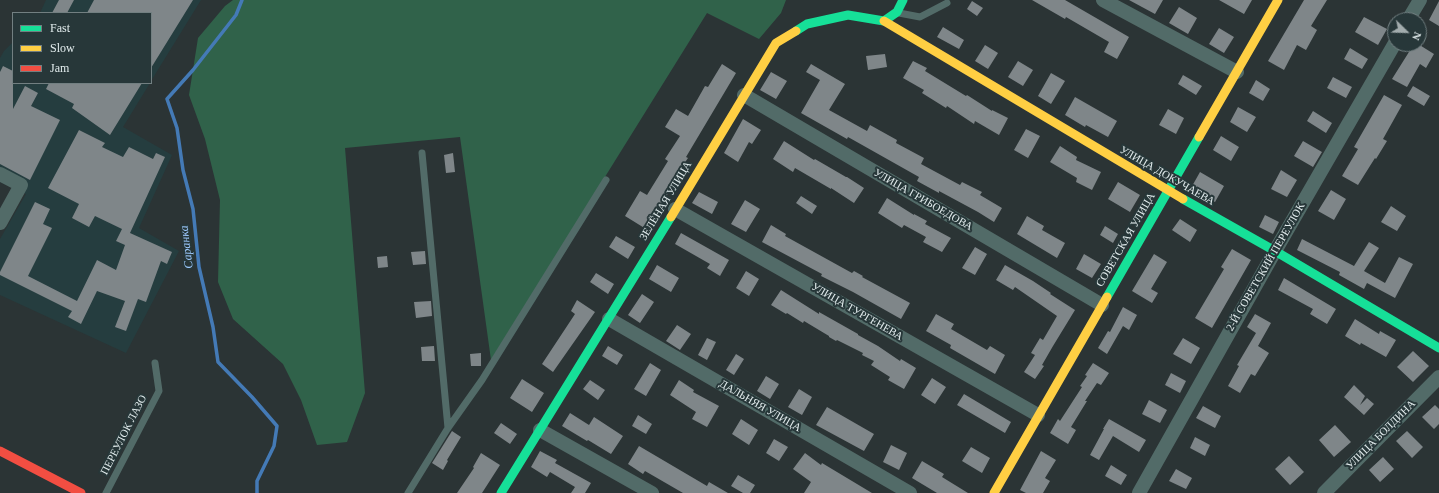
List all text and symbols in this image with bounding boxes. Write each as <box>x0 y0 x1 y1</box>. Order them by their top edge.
legend <box>12 12 152 84</box>
north arrow <box>1387 12 1427 52</box>
text: Fast <box>50 21 70 35</box>
text: N <box>1410 30 1424 42</box>
text: Slow <box>50 41 75 55</box>
text: Jam <box>50 61 69 75</box>
street label: УЛИЦА ДОКУЧАЕВА <box>1117 143 1217 209</box>
street label: ЗЕЛЁНАЯ УЛИЦА <box>637 159 695 243</box>
street label: УЛИЦА ГРИБОЕДОВА <box>871 166 975 234</box>
street label: СОВЕТСКАЯ УЛИЦА <box>1094 191 1158 289</box>
street label: 2-Й СОВЕТСКИЙ ПЕРЕУЛОК <box>1224 200 1308 334</box>
water label: Саранка <box>177 225 197 269</box>
street label: УЛИЦА ТУРГЕНЕВА <box>809 280 905 344</box>
street label: ДАЛЬНЯЯ УЛИЦА <box>717 377 803 435</box>
street label: ПЕРЕУЛОК ЛАЗО <box>98 393 150 477</box>
street label: УЛИЦА БОЛДИНА <box>1343 397 1419 473</box>

